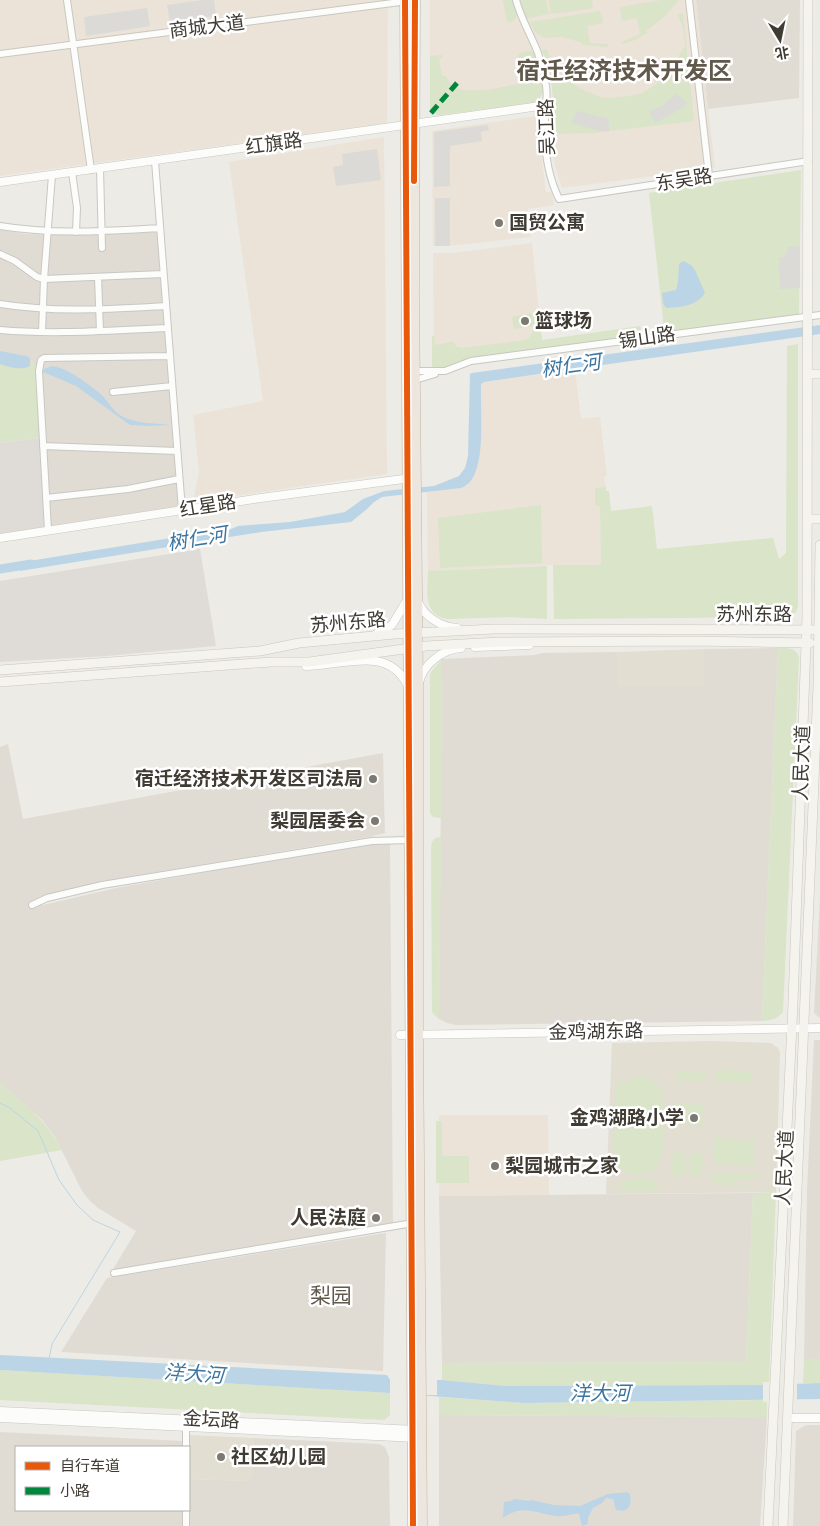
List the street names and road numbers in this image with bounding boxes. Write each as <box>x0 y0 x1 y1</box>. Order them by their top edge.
street label: 商城大道 <box>168 10 246 44</box>
street label: 吴江路 <box>534 98 560 156</box>
street label: 红旗路 <box>244 128 304 160</box>
street label: 东吴路 <box>654 164 714 196</box>
street label: 锡山路 <box>617 322 677 354</box>
street label: 红星路 <box>178 490 238 522</box>
street label: 苏州东路 <box>716 603 792 627</box>
street label: 苏州东路 <box>309 608 387 638</box>
street label: 人民大道 <box>789 725 815 801</box>
street label: 金鸡湖东路 <box>548 1019 644 1045</box>
street label: 人民大道 <box>771 1129 799 1207</box>
street label: 金坛路 <box>182 1407 240 1433</box>

